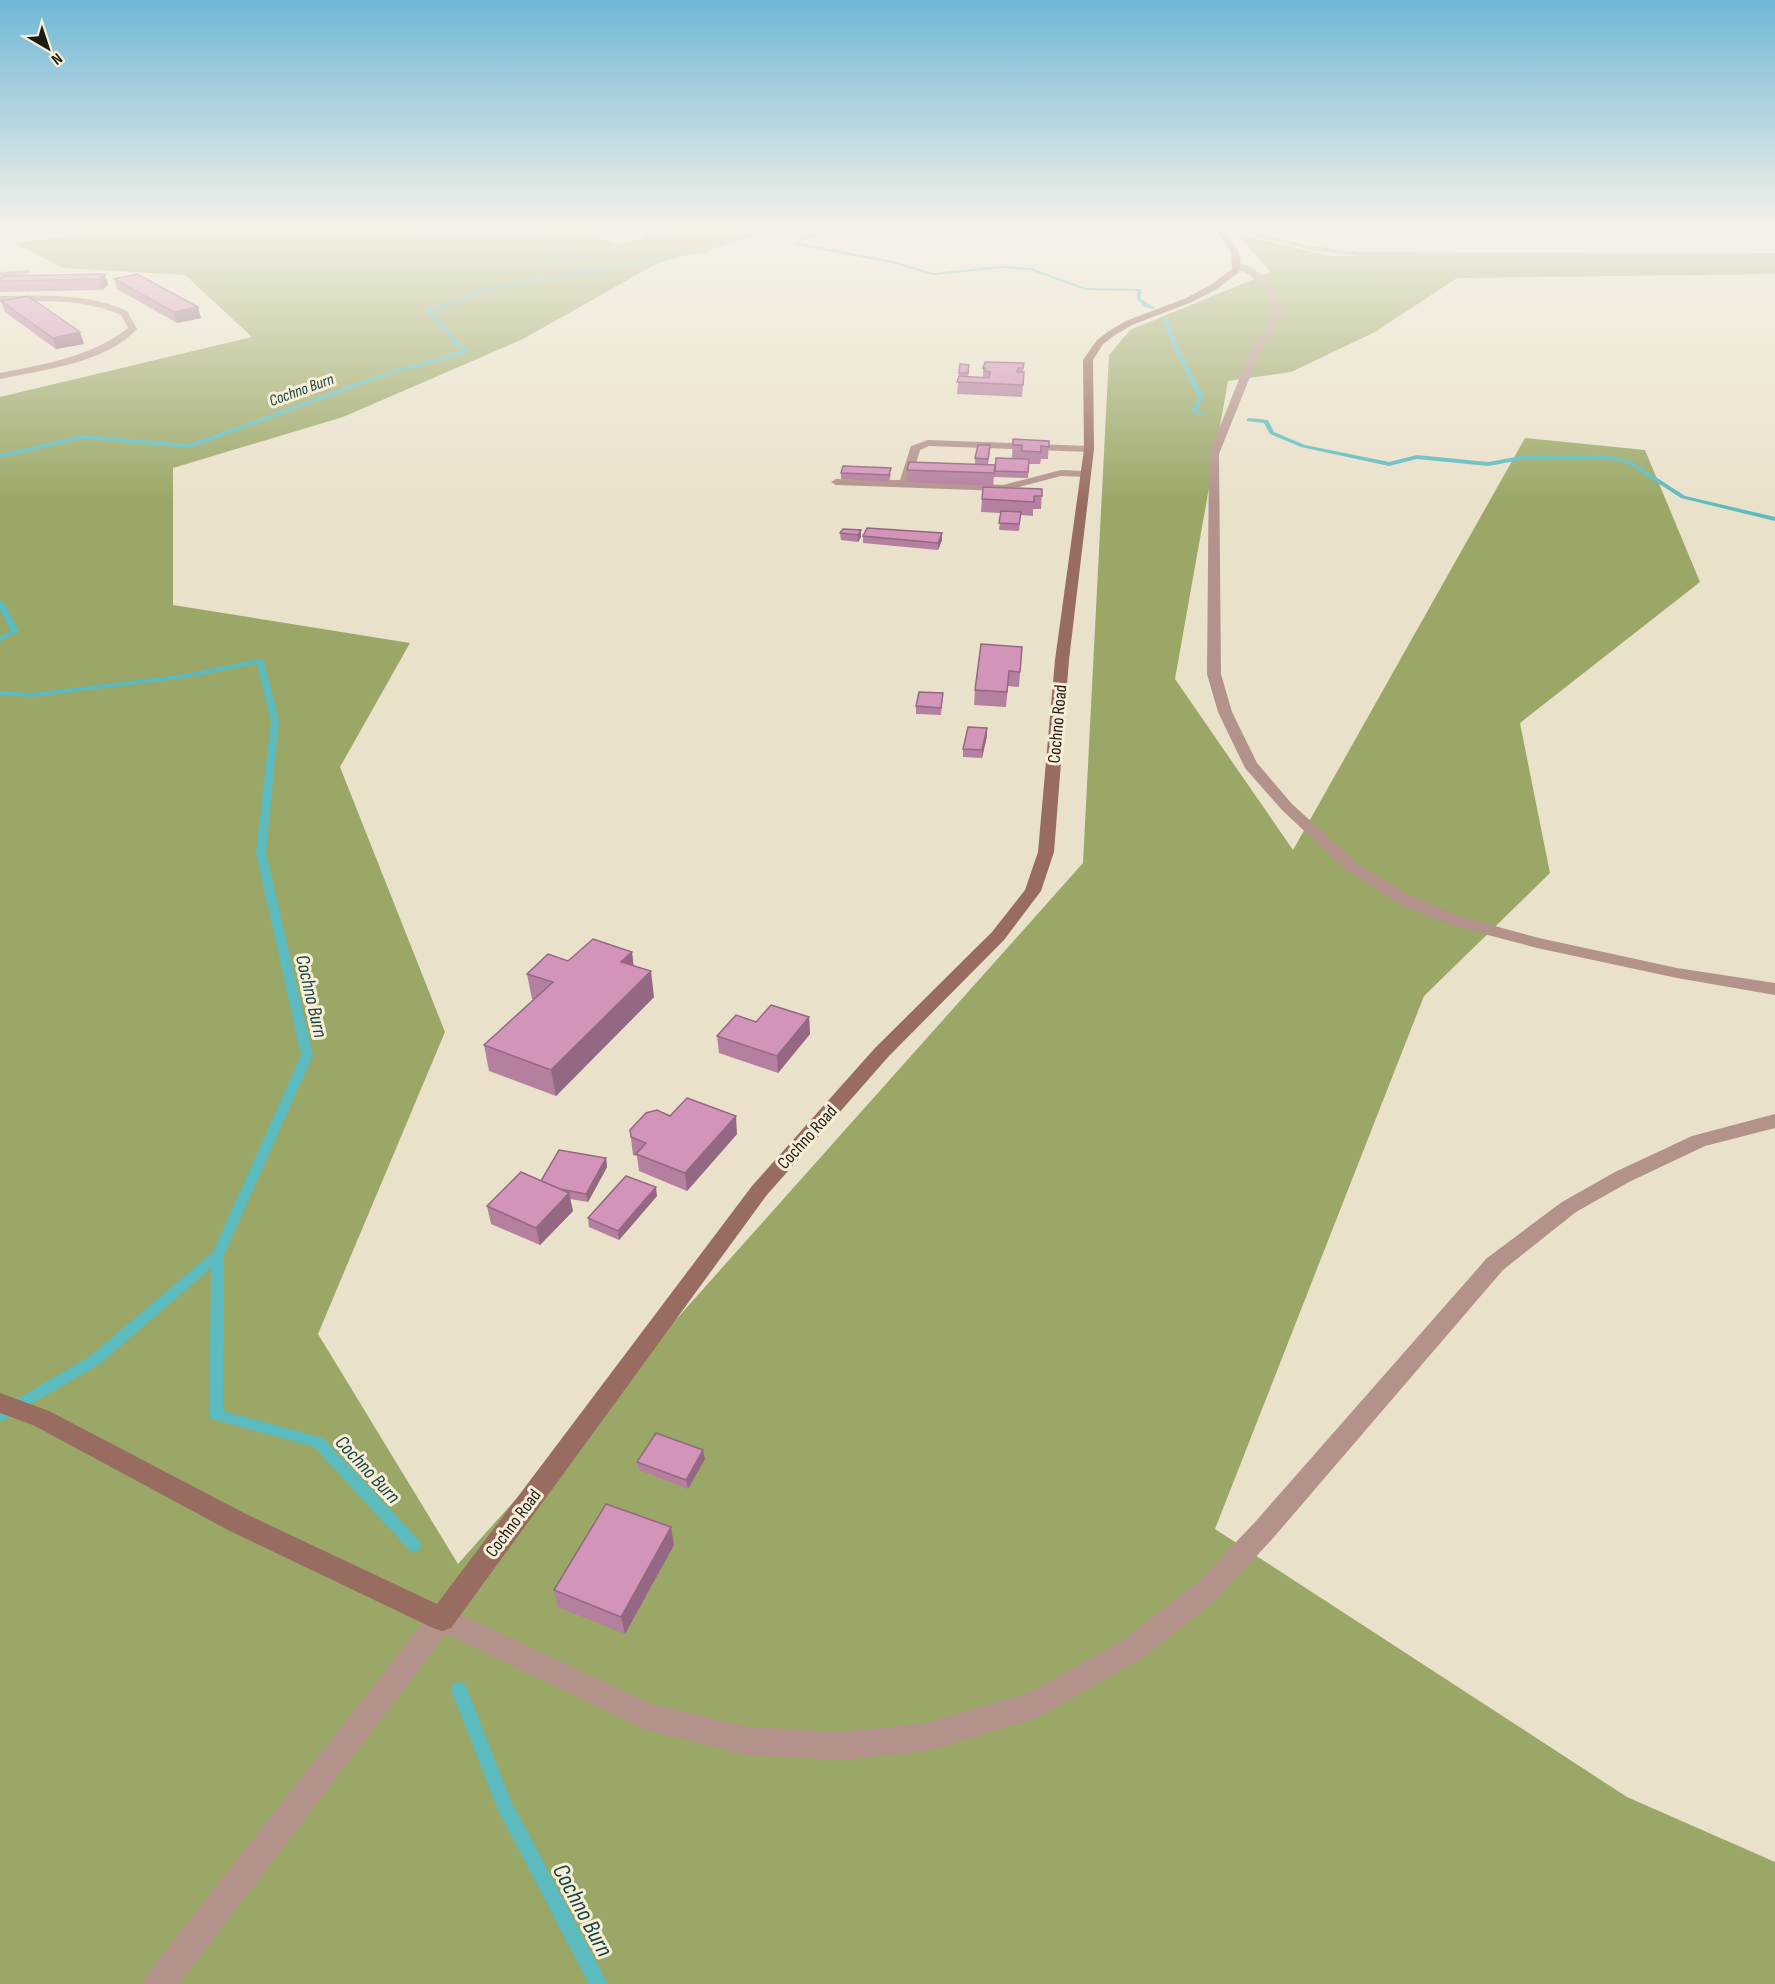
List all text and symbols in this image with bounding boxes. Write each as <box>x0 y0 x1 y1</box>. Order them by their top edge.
north arrow <box>18 18 78 78</box>
text: N <box>47 48 66 69</box>
water label: Cochno Burn <box>267 370 337 411</box>
street label: Cochno Road <box>1044 684 1071 764</box>
water label: Cochno Burn <box>290 952 332 1040</box>
street label: Cochno Road <box>773 1101 842 1174</box>
water label: Cochno Burn <box>330 1431 405 1509</box>
street label: Cochno Road <box>481 1485 546 1561</box>
water label: Cochno Burn <box>546 1859 619 1962</box>

